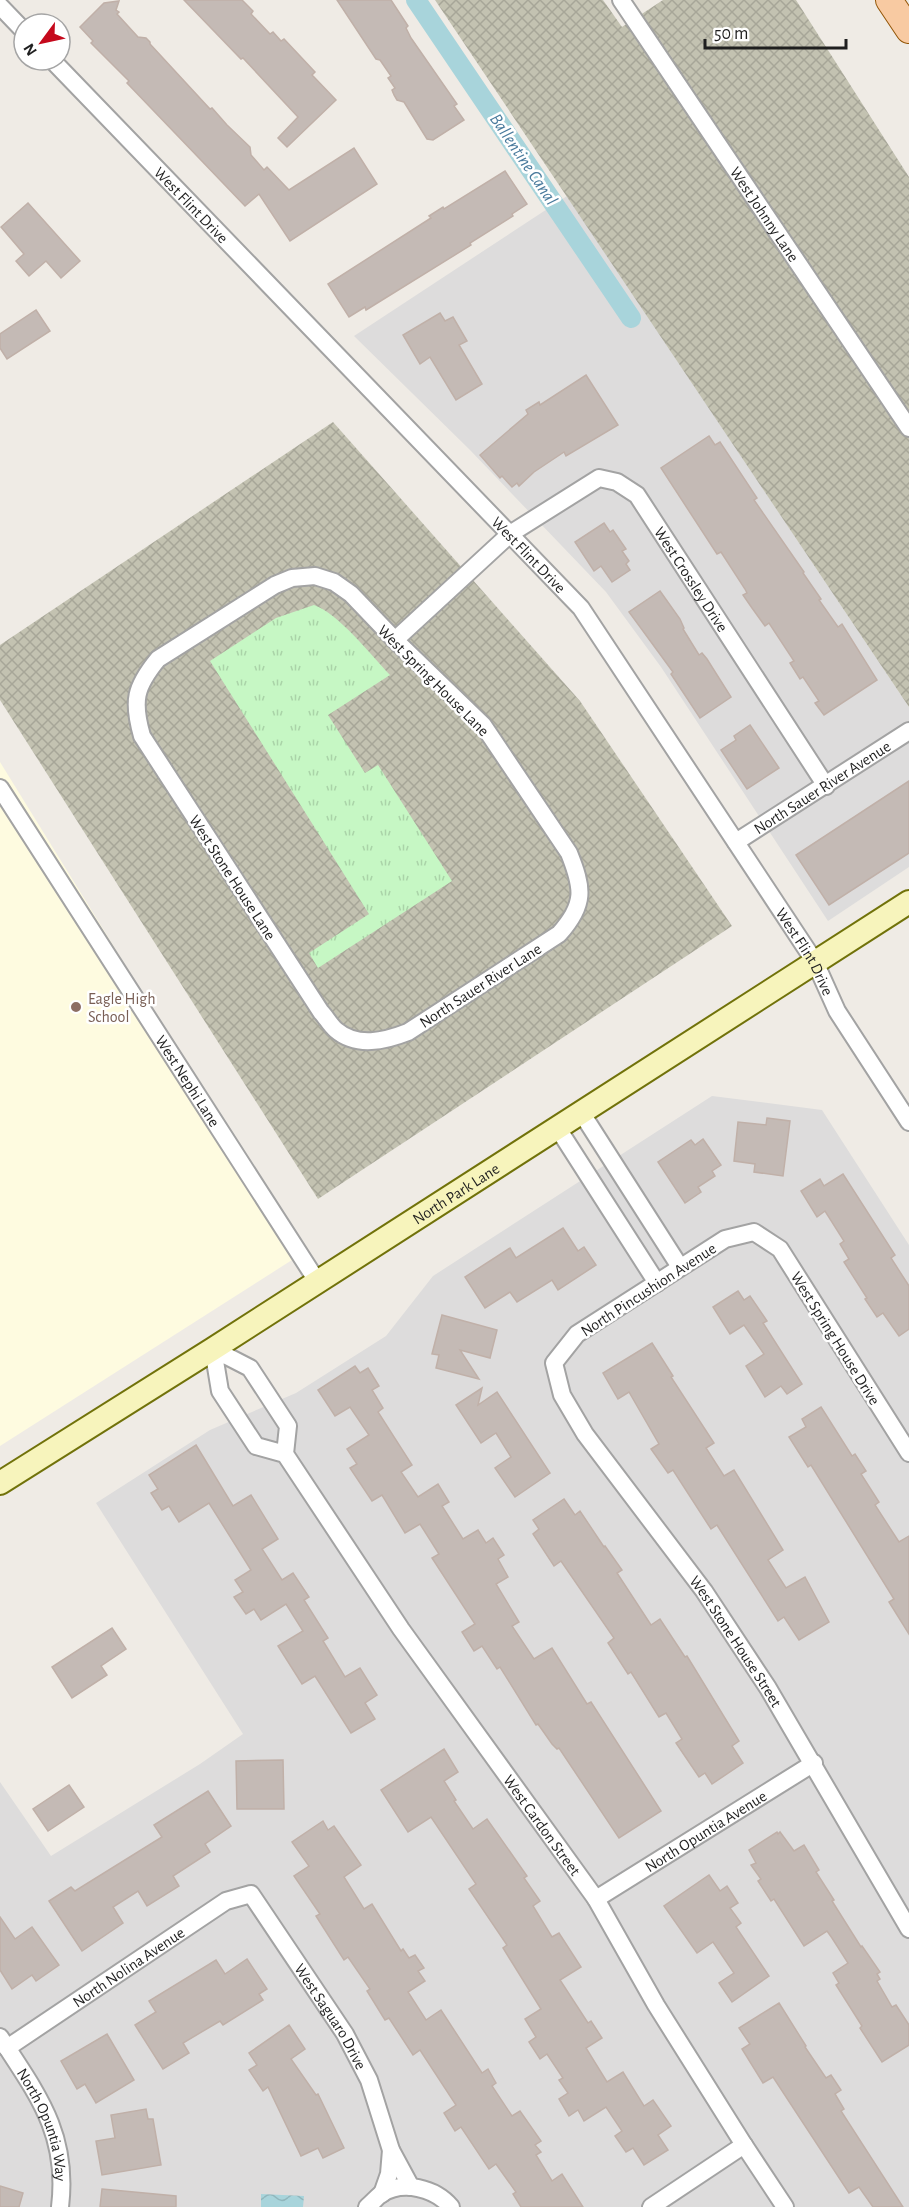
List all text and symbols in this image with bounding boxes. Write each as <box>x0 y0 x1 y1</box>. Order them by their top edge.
north arrow <box>12 12 72 72</box>
scale bar <box>705 12 846 50</box>
text: 50 m <box>714 25 748 43</box>
text: N <box>21 41 40 59</box>
water label: Ballentine Canal <box>486 111 560 209</box>
street label: West Flint Drive <box>151 164 231 246</box>
street label: West Johnny Lane <box>727 164 802 265</box>
street label: West Flint Drive <box>488 514 568 596</box>
street label: West Crossley Drive <box>651 524 731 635</box>
street label: West Spring House Lane <box>375 622 492 739</box>
street label: North Sauer River Avenue <box>751 738 894 837</box>
street label: West Stone House Lane <box>186 812 278 943</box>
street label: West Flint Drive <box>773 905 836 998</box>
street label: North Sauer River Lane <box>417 941 544 1031</box>
place label: Eagle High School <box>88 991 155 1025</box>
marker: Eagle High School <box>69 1000 83 1014</box>
street label: West Nephi Lane <box>152 1033 223 1130</box>
street label: North Park Lane <box>410 1160 502 1228</box>
street label: North Pincushion Avenue <box>578 1240 719 1339</box>
street label: West Spring House Drive <box>788 1269 883 1408</box>
street label: West Stone House Street <box>686 1573 784 1710</box>
street label: West Cardon Street <box>500 1772 583 1879</box>
street label: North Opuntia Avenue <box>642 1788 770 1875</box>
street label: North Nolina Avenue <box>70 1924 188 2011</box>
street label: West Saguaro Drive <box>291 1961 369 2072</box>
street label: North Opuntia Way <box>14 2066 69 2182</box>

